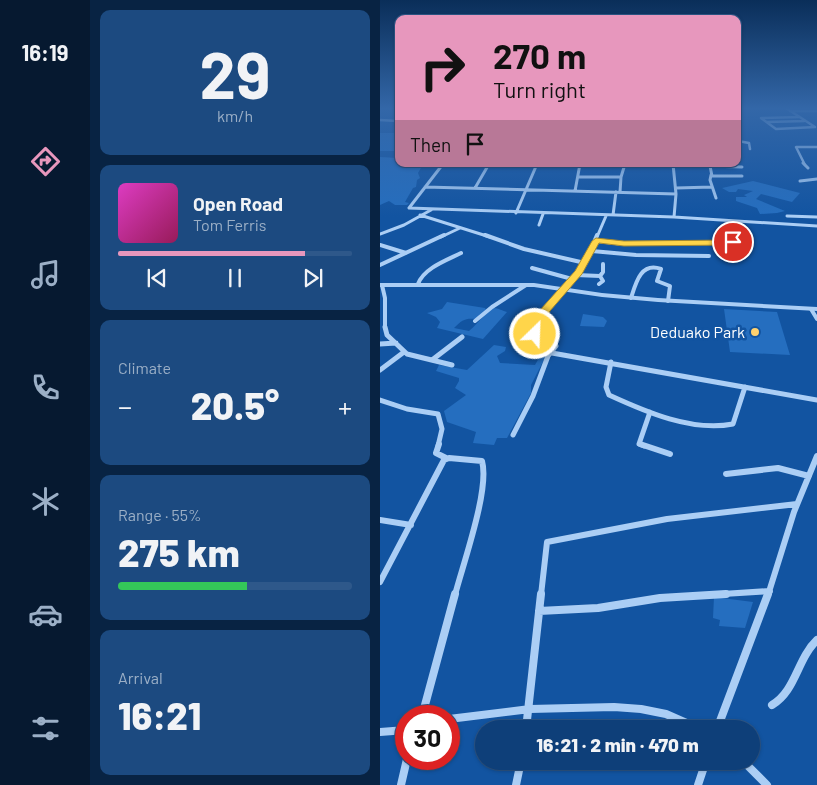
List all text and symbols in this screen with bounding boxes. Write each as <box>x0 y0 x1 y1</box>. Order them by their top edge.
text: 29 <box>200 34 270 112</box>
text: 270 m <box>493 34 586 76</box>
icon: right <box>410 35 475 100</box>
text: 16:19 <box>21 39 69 65</box>
text: Turn right <box>493 76 586 102</box>
text: km/h <box>217 106 253 125</box>
icon: arrive <box>461 130 489 158</box>
text: Then <box>410 133 451 156</box>
icon: directions <box>28 144 63 179</box>
text: Open Road <box>193 192 283 215</box>
text: Tom Ferris <box>193 215 267 234</box>
pin <box>712 221 754 263</box>
icon: arrive <box>719 228 747 256</box>
icon: music <box>28 257 63 292</box>
icon: previous <box>143 264 171 292</box>
icon: pause <box>221 264 249 292</box>
icon: next <box>299 264 327 292</box>
position arrow <box>508 307 560 359</box>
place label: Deduako Park <box>650 322 745 341</box>
marker: Deduako Park <box>749 326 761 338</box>
text: Climate <box>118 358 171 377</box>
icon: phone <box>28 370 63 405</box>
text: 20.5° <box>191 382 279 428</box>
text: − <box>118 389 132 423</box>
text: + <box>338 389 352 423</box>
icon: climate <box>28 484 63 519</box>
text: Range · 55% <box>118 505 201 524</box>
text: 275 km <box>118 529 240 575</box>
icon: car <box>28 597 63 632</box>
text: Arrival <box>118 668 163 687</box>
text: 16:21 <box>118 692 201 738</box>
speed limit sign: 30 <box>395 705 460 770</box>
icon: filters <box>28 711 63 746</box>
text: 16:21 · 2 min · 470 m <box>536 733 699 756</box>

